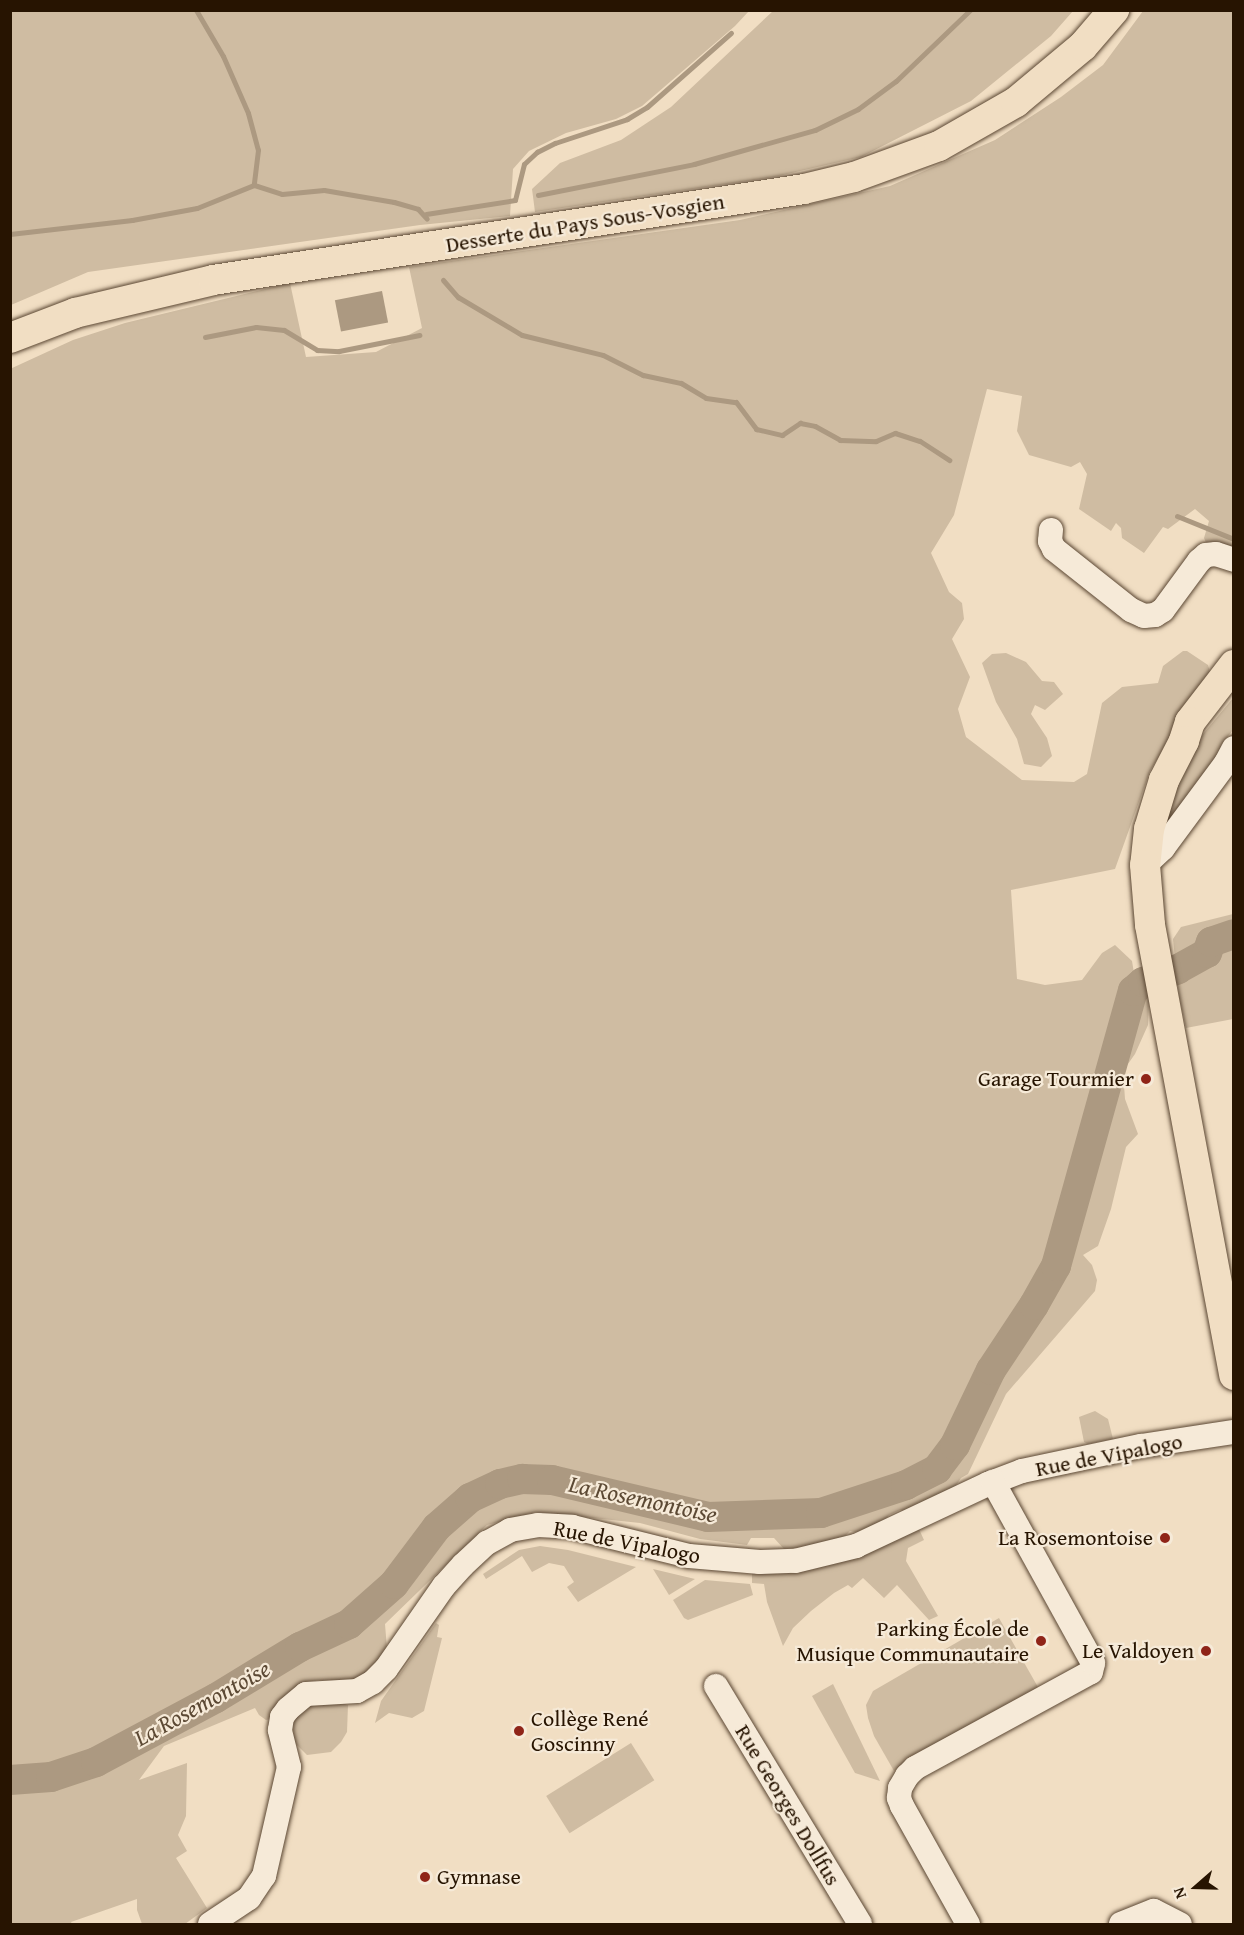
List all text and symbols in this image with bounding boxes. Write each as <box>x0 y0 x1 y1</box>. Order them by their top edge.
street label: Desserte du Pays Sous-Vosgien <box>444 188 726 258</box>
place label: Garage Tourmier <box>978 1066 1134 1092</box>
marker: Garage Tourmier <box>1139 1072 1153 1086</box>
street label: Rue de Vipalogo <box>1033 1428 1185 1482</box>
water label: La Rosemontoise <box>566 1469 720 1529</box>
street label: Rue de Vipalogo <box>551 1515 703 1569</box>
place label: La Rosemontoise <box>998 1525 1153 1551</box>
marker: La Rosemontoise <box>1158 1531 1172 1545</box>
place label: Parking École de Musique Communautaire <box>796 1615 1029 1666</box>
marker: Parking École de Musique Communautaire <box>1034 1634 1048 1648</box>
place label: Le Valdoyen <box>1082 1638 1194 1664</box>
marker: Le Valdoyen <box>1199 1644 1213 1658</box>
water label: La Rosemontoise <box>129 1654 275 1752</box>
place label: Collège René Goscinny <box>531 1705 649 1756</box>
street label: Rue Georges Dollfus <box>730 1720 846 1890</box>
marker: Collège René Goscinny <box>512 1724 526 1738</box>
north arrow <box>1166 1857 1226 1917</box>
place label: Gymnase <box>437 1864 521 1890</box>
marker: Gymnase <box>418 1870 432 1884</box>
text: N <box>1166 1884 1192 1902</box>

